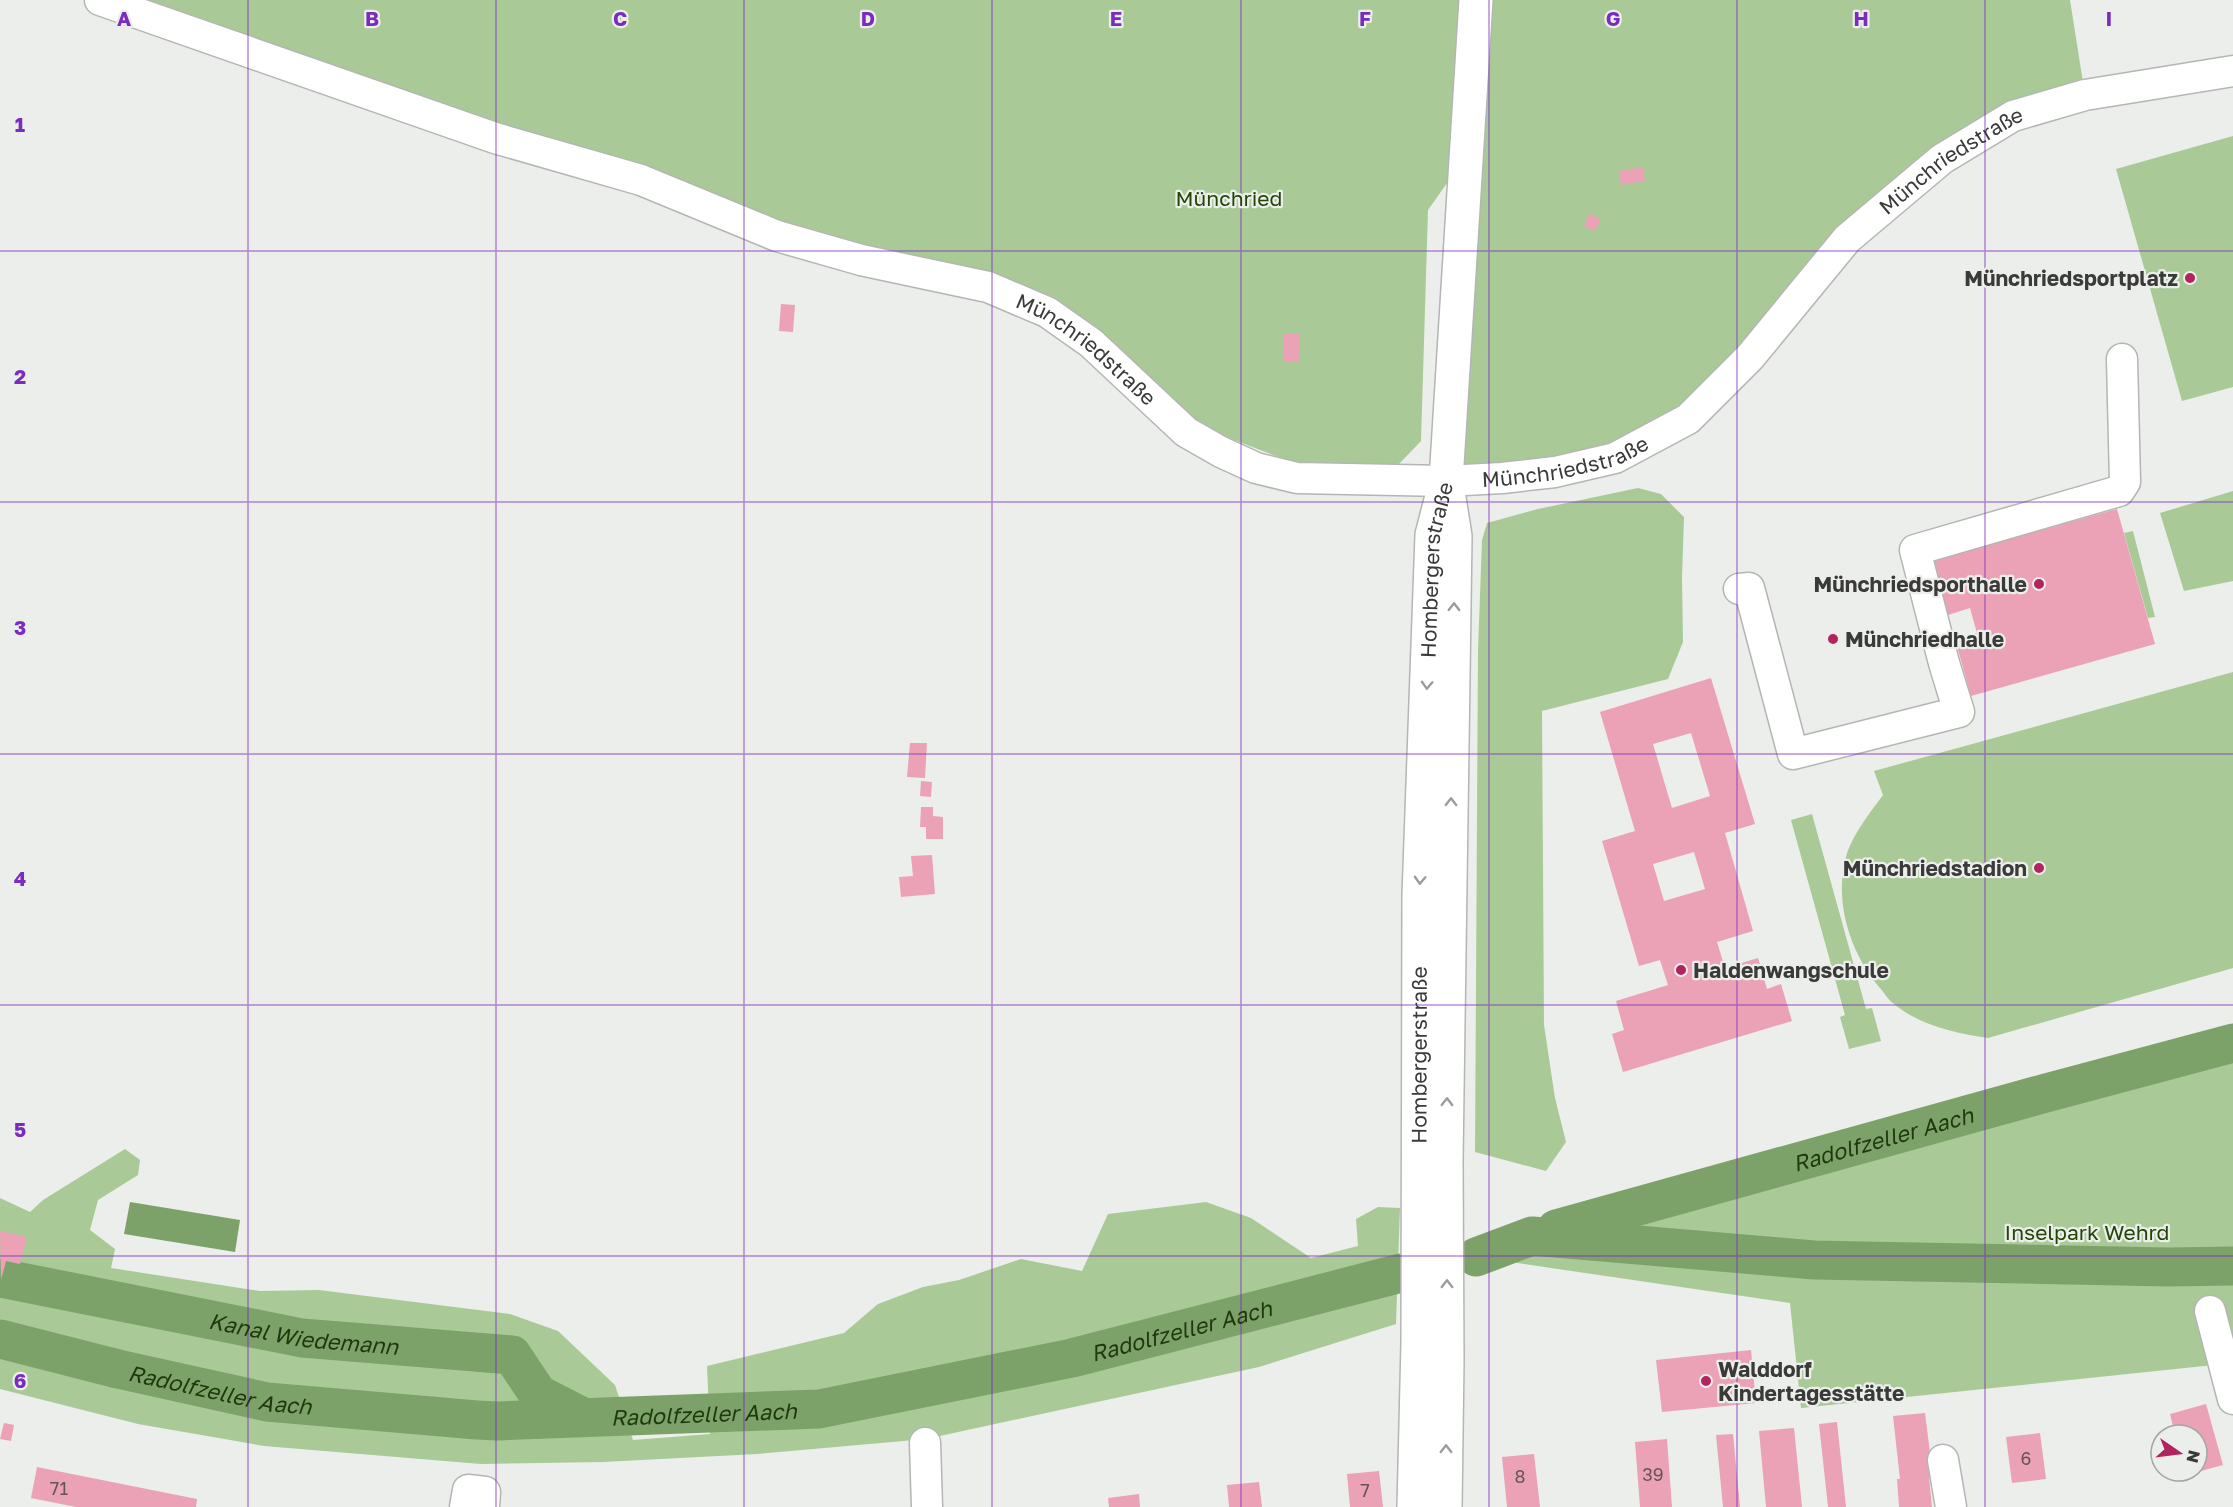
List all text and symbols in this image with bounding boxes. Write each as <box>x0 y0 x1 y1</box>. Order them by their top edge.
text: A <box>117 6 131 30</box>
text: B <box>365 6 379 30</box>
text: C <box>613 6 627 30</box>
text: D <box>861 6 875 30</box>
text: E <box>1110 6 1122 30</box>
text: F <box>1359 6 1371 30</box>
text: G <box>1606 6 1620 30</box>
text: H <box>1853 6 1869 30</box>
text: I <box>2106 6 2112 30</box>
street label: Münchriedstraße <box>1874 101 2026 220</box>
text: 1 <box>15 112 25 136</box>
park label: Münchried <box>1176 185 1282 211</box>
place label: Münchriedsportplatz <box>1964 265 2178 291</box>
marker: Münchriedsportplatz <box>2183 271 2197 285</box>
street label: Münchriedstraße <box>1012 288 1162 411</box>
text: 2 <box>14 364 26 388</box>
street label: Münchriedstraße <box>1481 430 1653 492</box>
street label: Hombergerstraße <box>1415 479 1458 658</box>
place label: Münchriedsporthalle <box>1814 571 2027 597</box>
marker: Münchriedsporthalle <box>2032 577 2046 591</box>
one-way arrow <box>1448 603 1460 612</box>
text: 3 <box>14 615 26 639</box>
place label: Münchriedhalle <box>1845 626 2004 652</box>
marker: Münchriedhalle <box>1826 632 1840 646</box>
one-way arrow <box>1420 680 1433 689</box>
one-way arrow <box>1445 798 1458 807</box>
place label: Münchriedstadion <box>1843 855 2027 881</box>
marker: Münchriedstadion <box>2032 861 2046 875</box>
text: 4 <box>14 866 26 890</box>
one-way arrow <box>1413 875 1426 884</box>
place label: Haldenwangschule <box>1693 957 1889 983</box>
marker: Haldenwangschule <box>1674 963 1688 977</box>
street label: Hombergerstraße <box>1405 966 1432 1144</box>
one-way arrow <box>1441 1098 1453 1107</box>
water label: Radolfzeller Aach <box>1789 1100 1977 1176</box>
text: 5 <box>14 1117 26 1141</box>
park label: Inselpark Wehrd <box>2005 1219 2169 1245</box>
one-way arrow <box>1441 1279 1453 1288</box>
water label: Radolfzeller Aach <box>1088 1293 1276 1366</box>
water label: Kanal Wiedemann <box>207 1306 401 1359</box>
place label: Walddorf Kindertagesstätte <box>1718 1356 1904 1406</box>
water label: Radolfzeller Aach <box>126 1358 314 1419</box>
text: 6 <box>14 1368 26 1392</box>
marker: Walddorf Kindertagesstätte <box>1699 1374 1713 1388</box>
water label: Radolfzeller Aach <box>610 1396 799 1430</box>
north arrow <box>2149 1423 2209 1483</box>
one-way arrow <box>1439 1444 1452 1453</box>
house number: 6 <box>2021 1447 2031 1469</box>
text: N <box>2182 1448 2205 1465</box>
house number: 39 <box>1642 1463 1664 1485</box>
house number: 8 <box>1515 1465 1525 1487</box>
house number: 71 <box>50 1477 68 1499</box>
house number: 7 <box>1360 1479 1370 1501</box>

